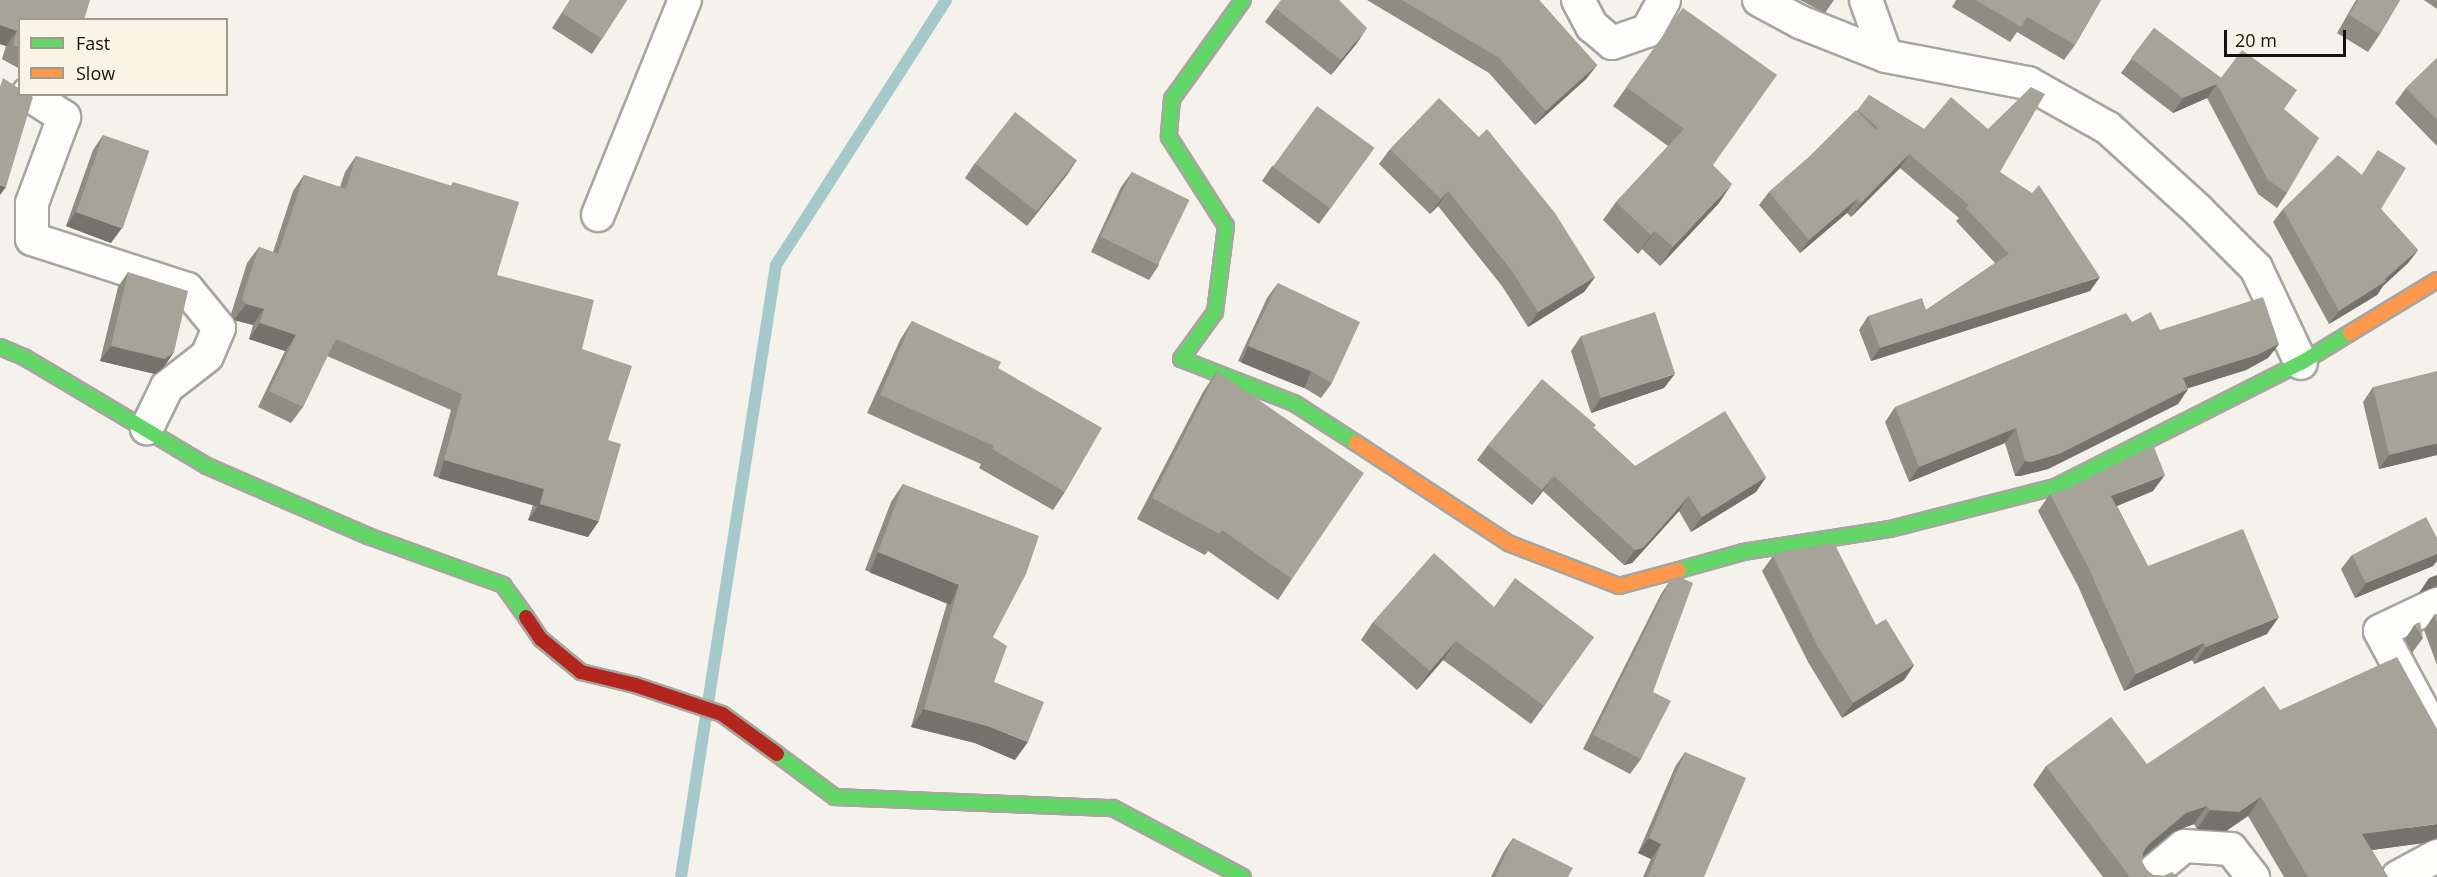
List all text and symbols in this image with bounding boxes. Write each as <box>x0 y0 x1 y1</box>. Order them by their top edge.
legend <box>18 18 228 96</box>
scale bar <box>2227 18 2348 56</box>
text: 20 m <box>2235 28 2277 52</box>
text: Fast <box>76 31 110 55</box>
text: Slow <box>76 61 115 85</box>

